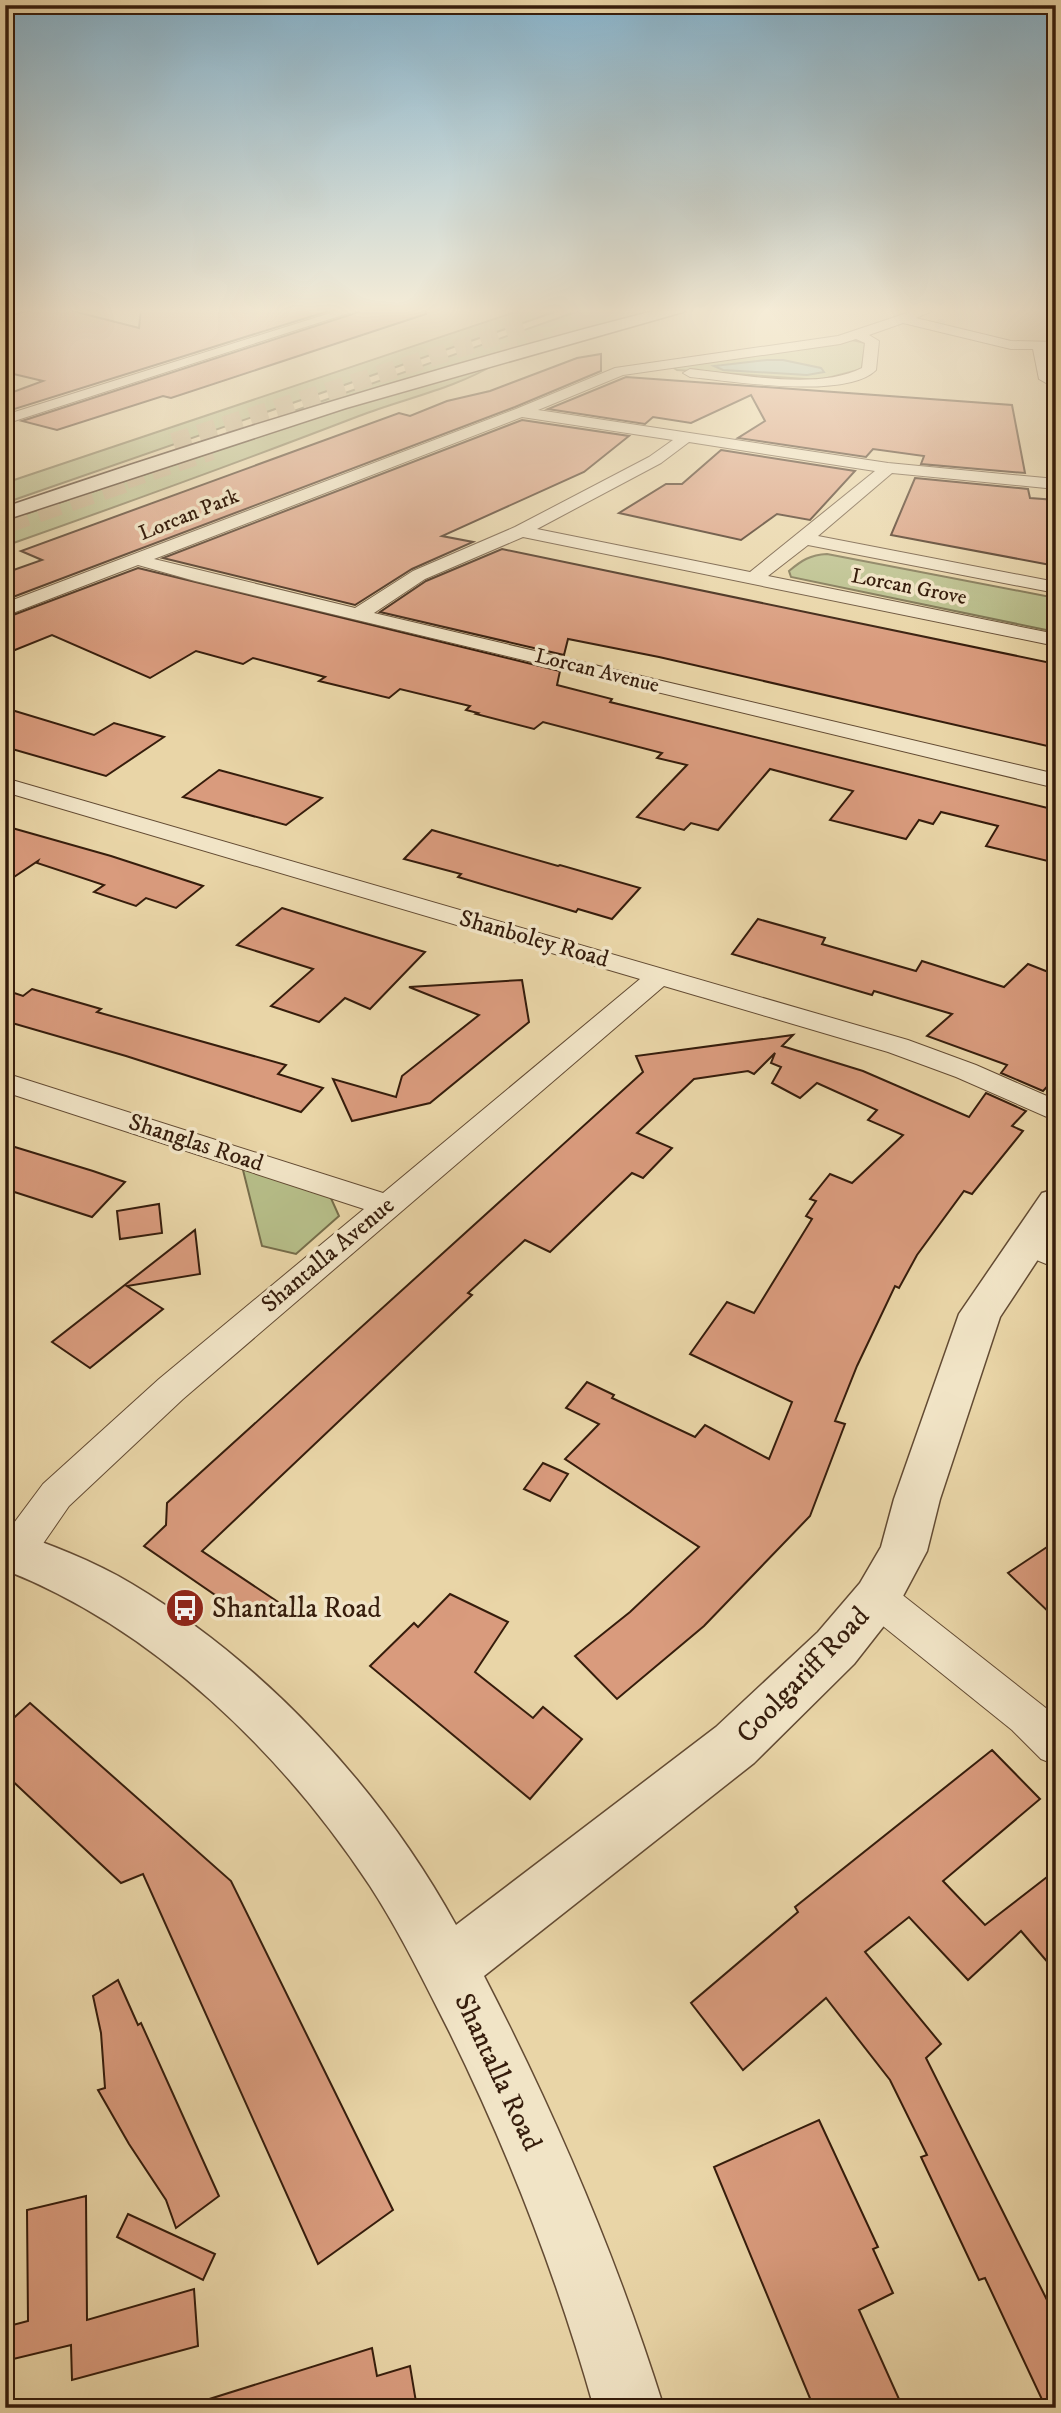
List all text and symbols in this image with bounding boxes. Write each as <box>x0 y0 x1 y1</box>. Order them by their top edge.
street label: Lorcan Park <box>135 483 243 547</box>
street label: Lorcan Grove <box>849 563 969 611</box>
street label: Lorcan Avenue <box>532 643 662 699</box>
street label: Shanboley Road <box>456 903 612 975</box>
street label: Shanglas Road <box>125 1107 267 1179</box>
street label: Shantalla Avenue <box>255 1191 401 1319</box>
bus stop icon: Shantalla Road <box>164 1587 206 1629</box>
place label: Shantalla Road <box>212 1591 381 1626</box>
street label: Coolgariff Road <box>729 1599 877 1751</box>
street label: Shantalla Road <box>446 1988 550 2156</box>

